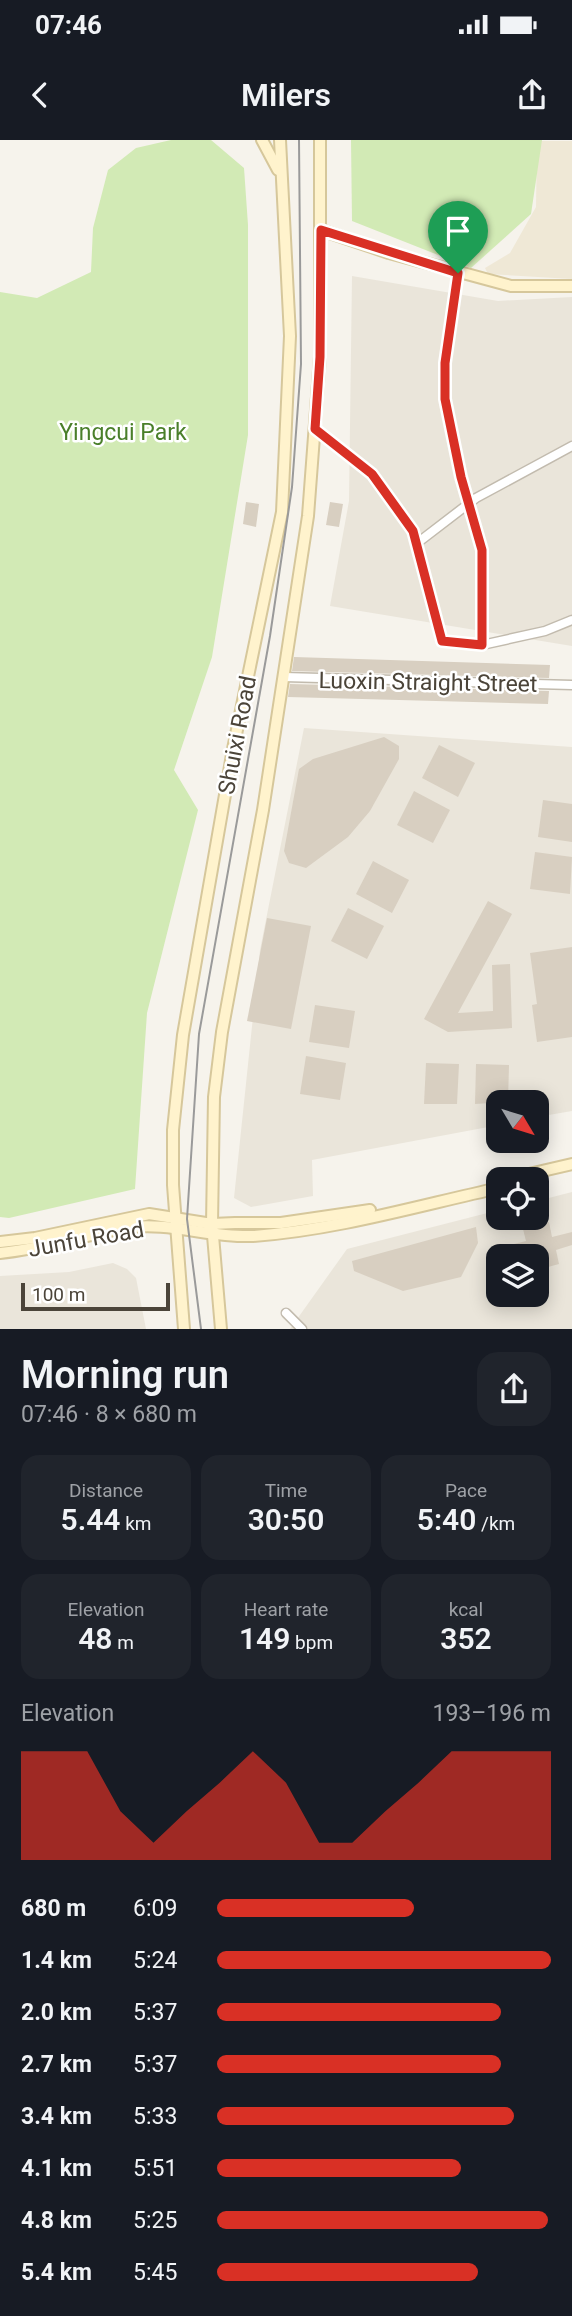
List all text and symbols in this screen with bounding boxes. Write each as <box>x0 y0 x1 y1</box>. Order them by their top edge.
text: 07:46 <box>35 10 102 40</box>
icon: back <box>21 76 59 114</box>
text: Milers <box>241 76 331 114</box>
icon: share <box>513 76 551 114</box>
pin <box>428 201 488 273</box>
icon: arrive <box>439 212 477 250</box>
park label: Yingcui Park <box>59 419 187 446</box>
street label: Luoxin Straight Street <box>318 667 538 698</box>
street label: Shuixi Road <box>213 674 262 797</box>
north arrow <box>486 1090 550 1153</box>
map controls <box>486 1090 549 1307</box>
button: locate <box>486 1167 549 1230</box>
street label: Junfu Road <box>26 1216 146 1263</box>
button: layers <box>486 1244 549 1307</box>
scale bar <box>21 1280 170 1312</box>
text: 100 m <box>32 1283 85 1306</box>
button: share <box>477 1352 551 1426</box>
text: Morning run <box>21 1353 229 1397</box>
text: 07:46 · 8 × 680 m <box>21 1401 197 1428</box>
text: Distance <box>69 1479 143 1502</box>
text: Time <box>265 1479 307 1502</box>
text: Pace <box>445 1479 487 1502</box>
text: 5.44 <box>61 1502 120 1537</box>
text: 30:50 <box>248 1502 324 1537</box>
text: 5:40 <box>417 1502 476 1537</box>
text: km <box>120 1512 151 1535</box>
text: /km <box>476 1512 515 1535</box>
text: Elevation <box>68 1598 144 1621</box>
text: Heart rate <box>244 1598 328 1621</box>
text: kcal <box>449 1598 483 1621</box>
text: 48 <box>78 1621 112 1656</box>
text: 149 <box>239 1621 290 1656</box>
text: 352 <box>440 1621 492 1656</box>
text: m <box>112 1631 134 1654</box>
text: bpm <box>290 1631 333 1654</box>
text: Elevation <box>21 1700 114 1727</box>
text: 193–196 m <box>432 1700 551 1727</box>
text: 680 m <box>21 1895 86 1922</box>
text: 6:09 <box>133 1895 177 1922</box>
text: 1.4 km <box>21 1947 92 1974</box>
text: 5:24 <box>133 1947 177 1974</box>
text: 2.0 km <box>21 1999 92 2026</box>
text: 5:37 <box>133 1999 177 2026</box>
text: 2.7 km <box>21 2051 92 2078</box>
text: 5:37 <box>133 2051 177 2078</box>
text: 3.4 km <box>21 2103 92 2130</box>
text: 5:33 <box>133 2103 177 2130</box>
text: 4.1 km <box>21 2155 92 2182</box>
text: 5:51 <box>133 2155 177 2182</box>
text: 4.8 km <box>21 2207 92 2234</box>
text: 5:25 <box>133 2207 177 2234</box>
text: 5.4 km <box>21 2259 92 2286</box>
text: 5:45 <box>133 2259 177 2286</box>

